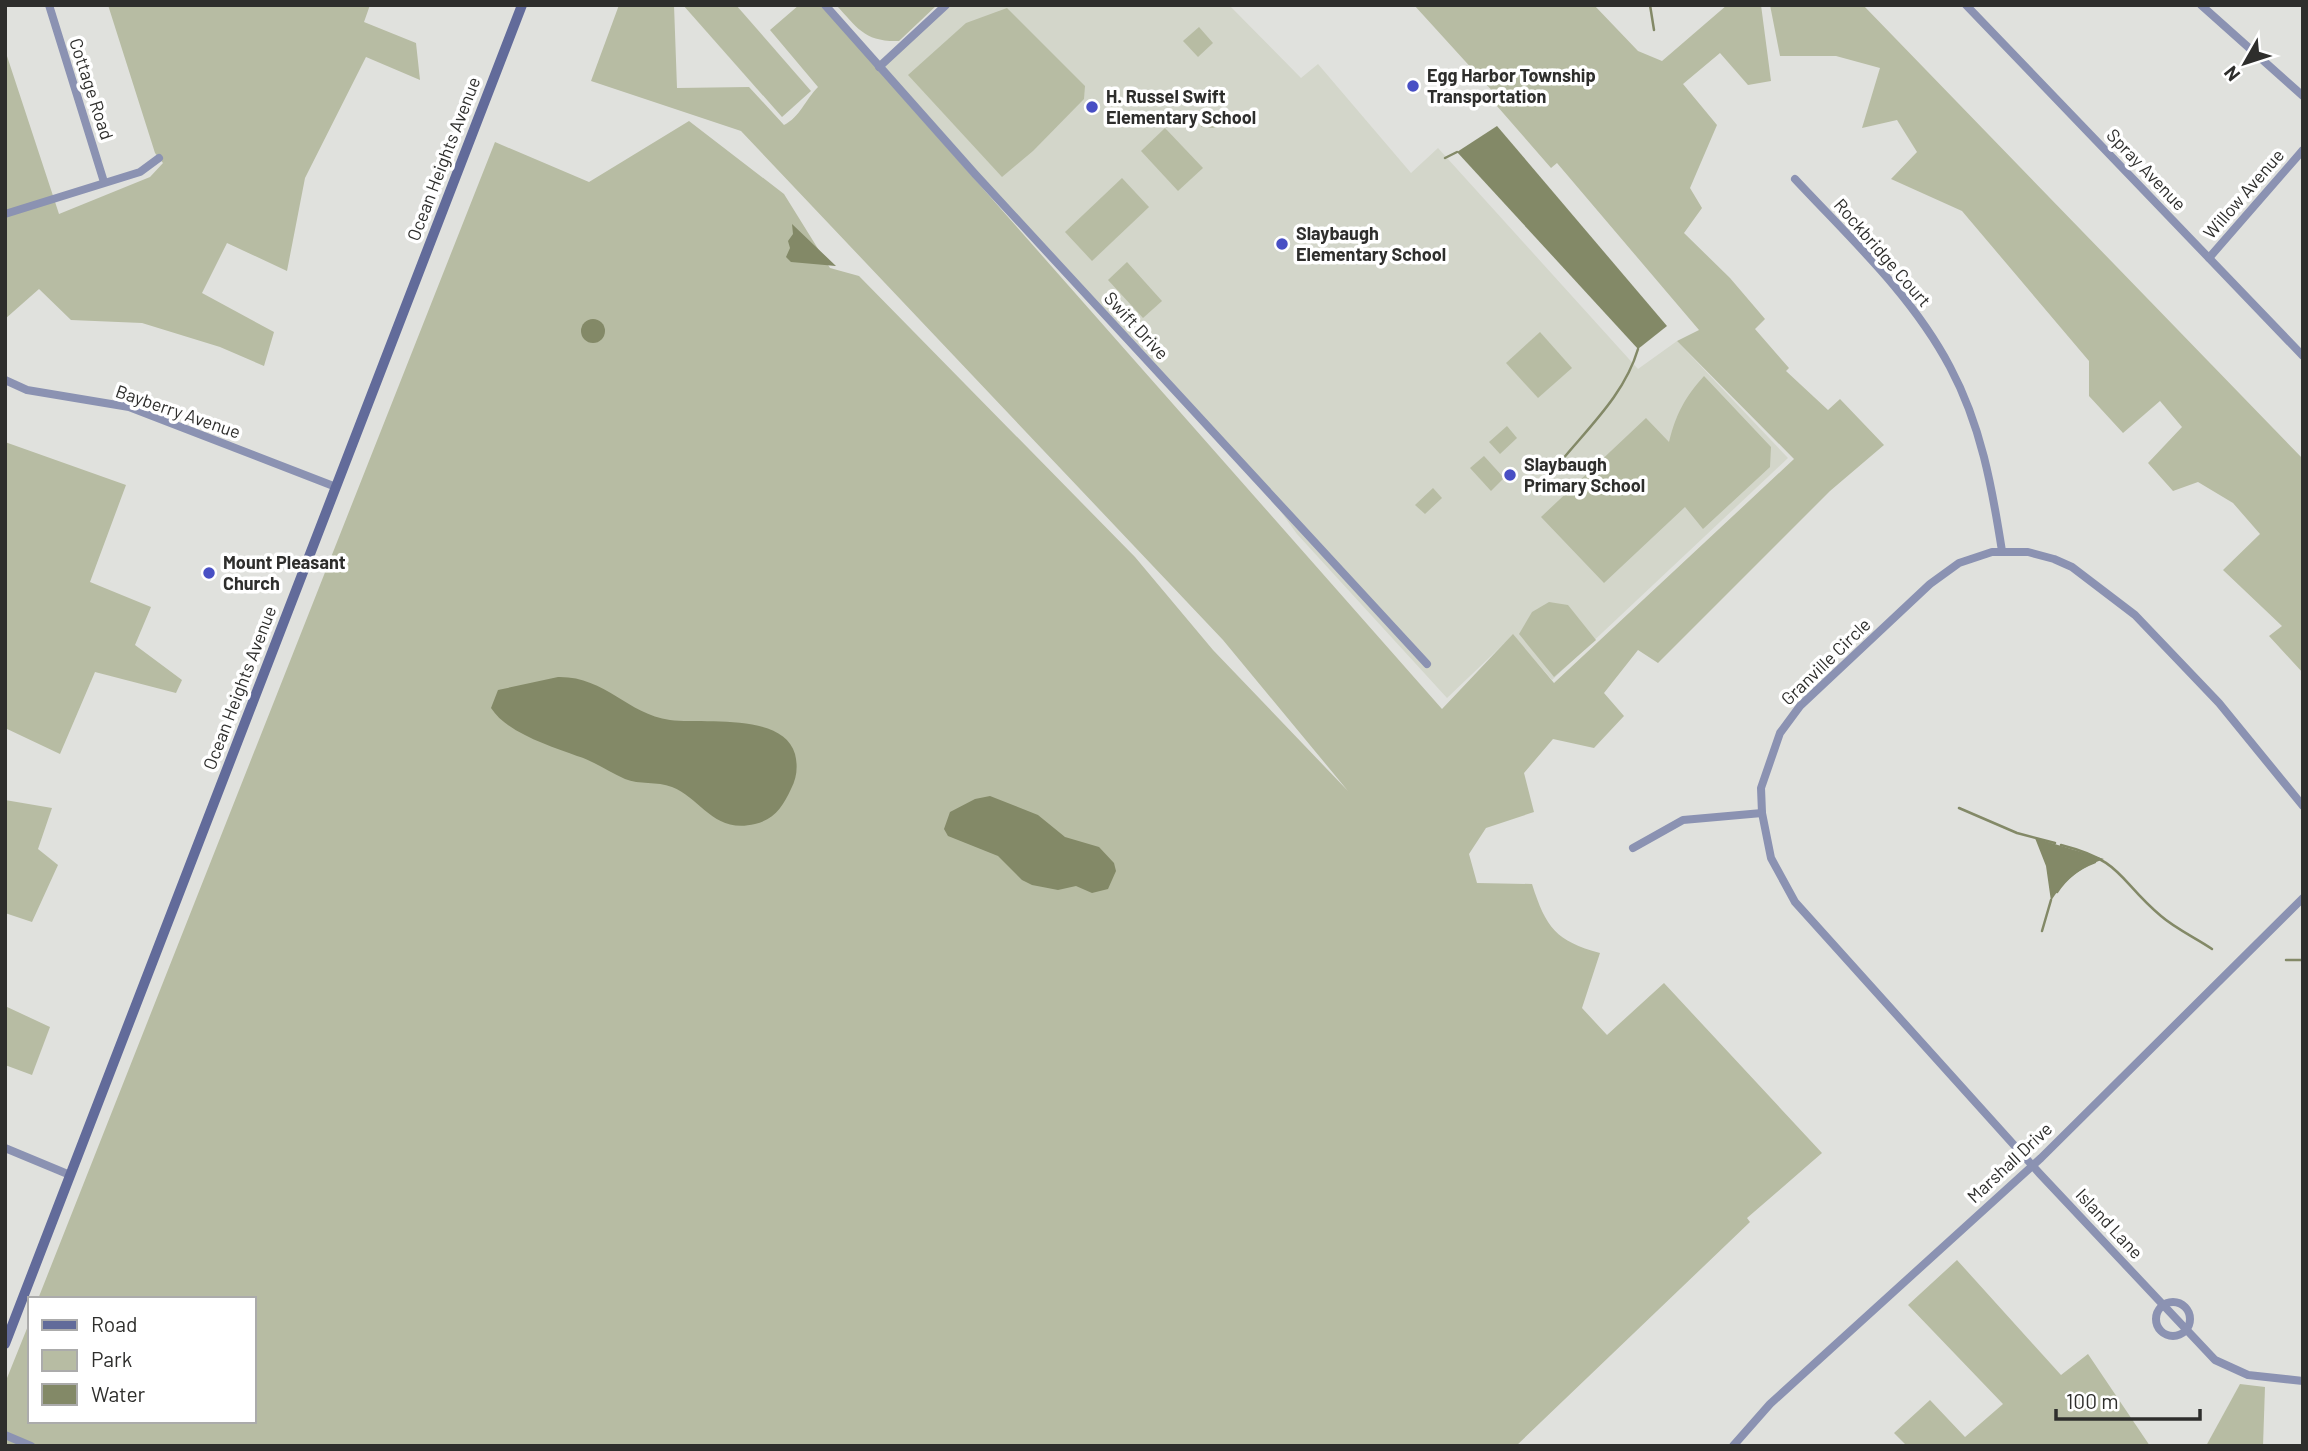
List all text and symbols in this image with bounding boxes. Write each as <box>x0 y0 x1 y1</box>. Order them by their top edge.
north arrow <box>2210 28 2280 98</box>
street label: Cottage Road <box>65 35 119 142</box>
text: N <box>2218 62 2244 86</box>
place label: Egg Harbor Township Transportation <box>1427 64 1596 107</box>
street label: Ocean Heights Avenue <box>402 74 484 244</box>
marker: Egg Harbor Township Transportation <box>1405 78 1421 94</box>
place label: H. Russel Swift Elementary School <box>1106 85 1256 128</box>
marker: H. Russel Swift Elementary School <box>1084 99 1100 115</box>
street label: Spray Avenue <box>2102 124 2191 215</box>
street label: Willow Avenue <box>2198 144 2288 243</box>
street label: Rockbridge Court <box>1830 194 1936 311</box>
place label: Slaybaugh Elementary School <box>1296 222 1446 265</box>
marker: Slaybaugh Elementary School <box>1274 236 1290 252</box>
street label: Swift Drive <box>1100 287 1174 364</box>
street label: Bayberry Avenue <box>113 379 244 443</box>
place label: Slaybaugh Primary School <box>1524 453 1645 496</box>
marker: Slaybaugh Primary School <box>1502 467 1518 483</box>
place label: Mount Pleasant Church <box>223 551 346 594</box>
marker: Mount Pleasant Church <box>201 565 217 581</box>
street label: Ocean Heights Avenue <box>198 603 280 773</box>
street label: Granville Circle <box>1776 613 1875 709</box>
street label: Marshall Drive <box>1962 1117 2056 1207</box>
street label: Island Lane <box>2072 1184 2148 1263</box>
legend <box>28 1297 256 1423</box>
text: Road <box>91 1311 137 1336</box>
text: Park <box>91 1346 132 1371</box>
scale bar <box>2056 1378 2200 1422</box>
text: Water <box>91 1381 146 1406</box>
text: 100 m <box>2066 1388 2119 1413</box>

